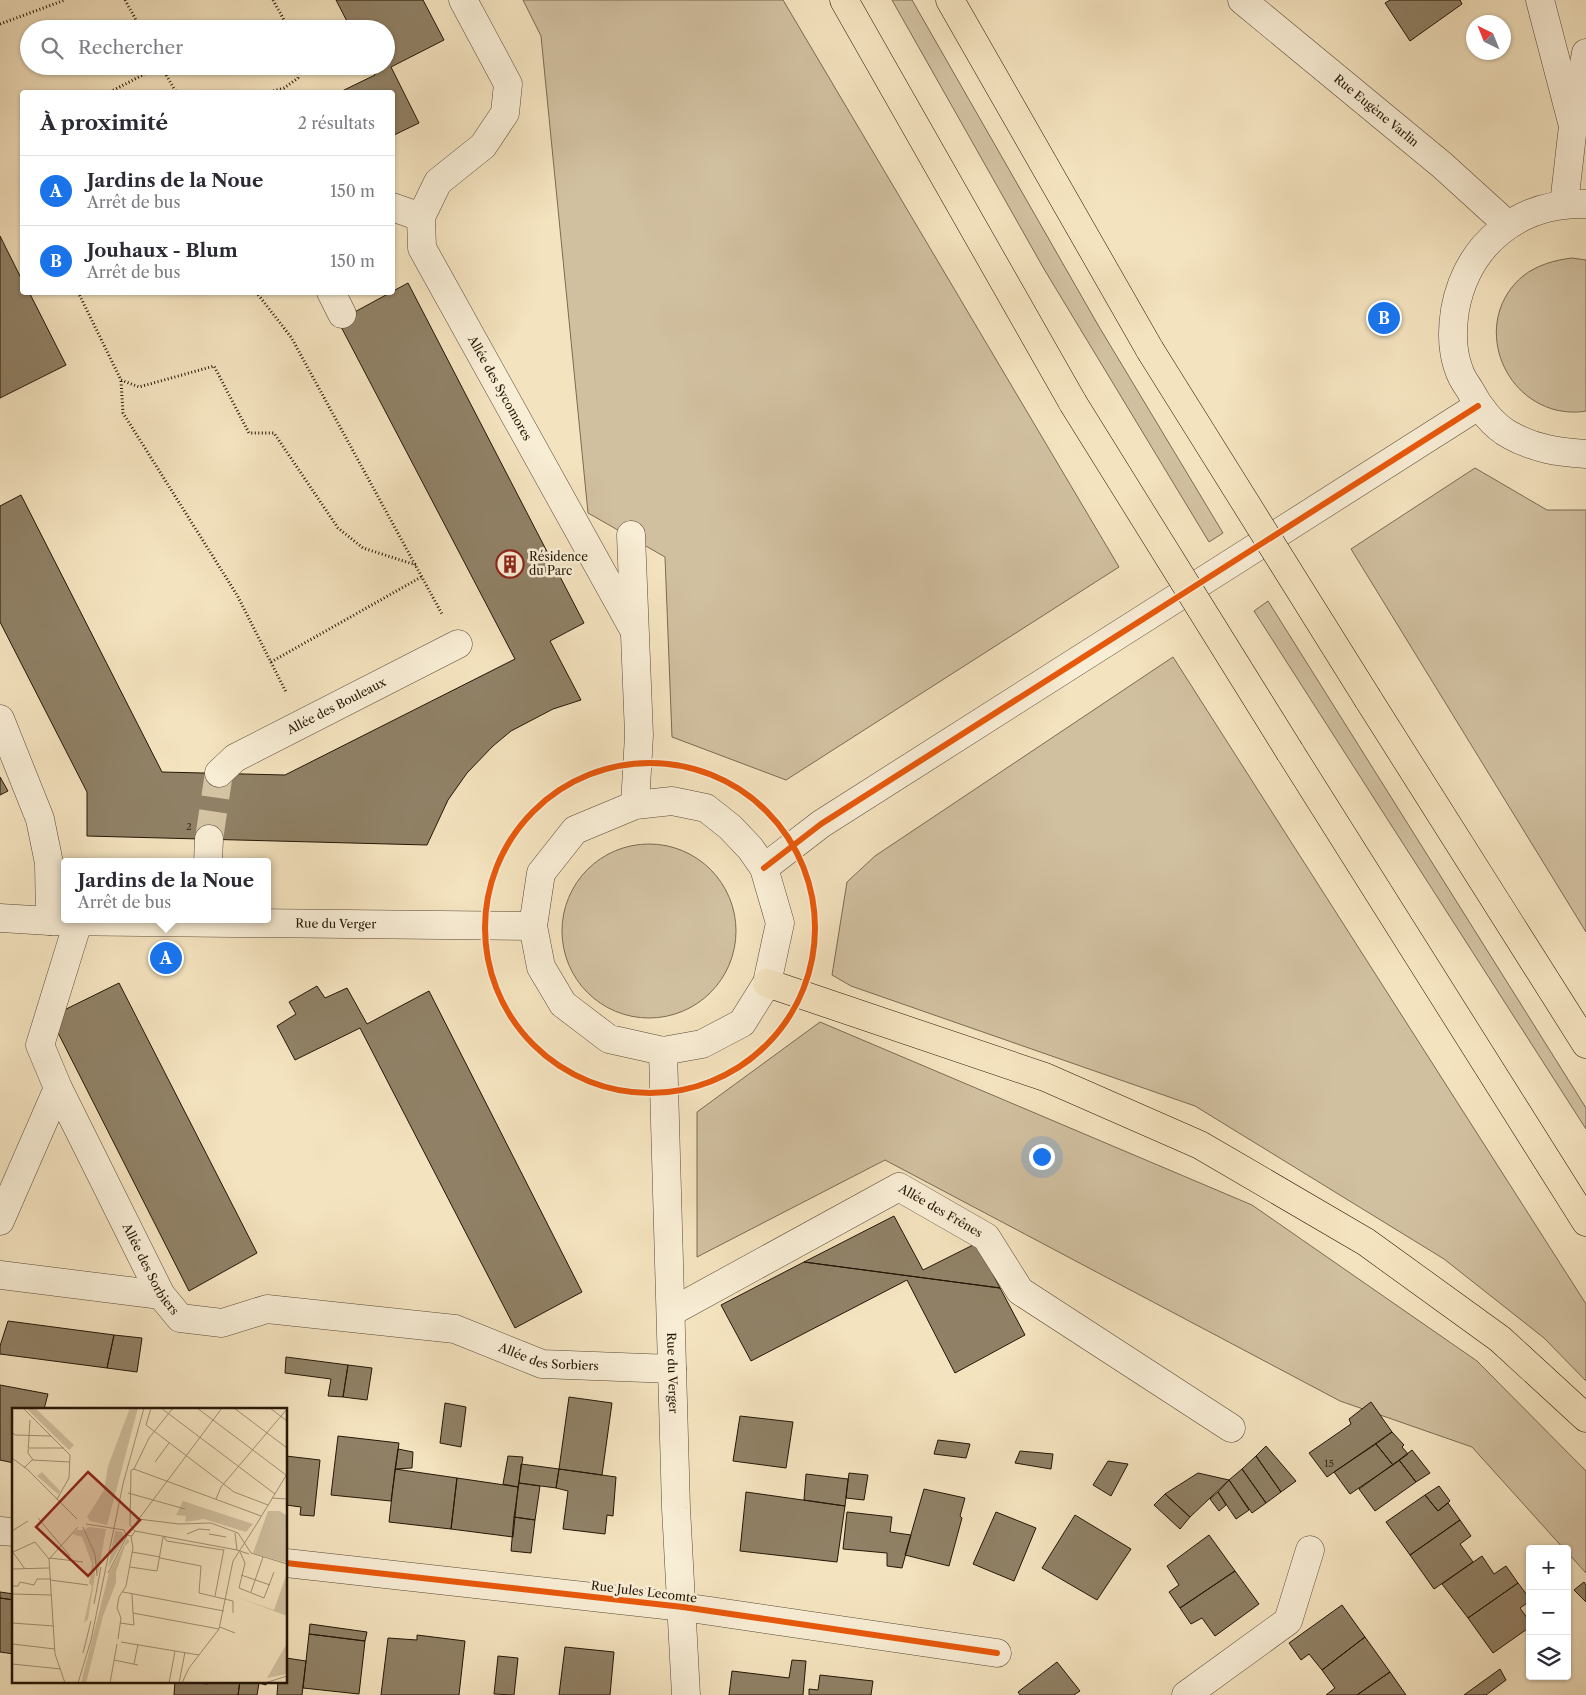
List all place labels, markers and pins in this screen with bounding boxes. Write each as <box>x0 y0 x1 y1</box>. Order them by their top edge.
pin: B <box>1368 299 1400 337</box>
building icon: Résidence du Parc <box>495 549 525 579</box>
place label: Résidence du Parc <box>529 549 588 578</box>
pin: A <box>150 939 182 977</box>

